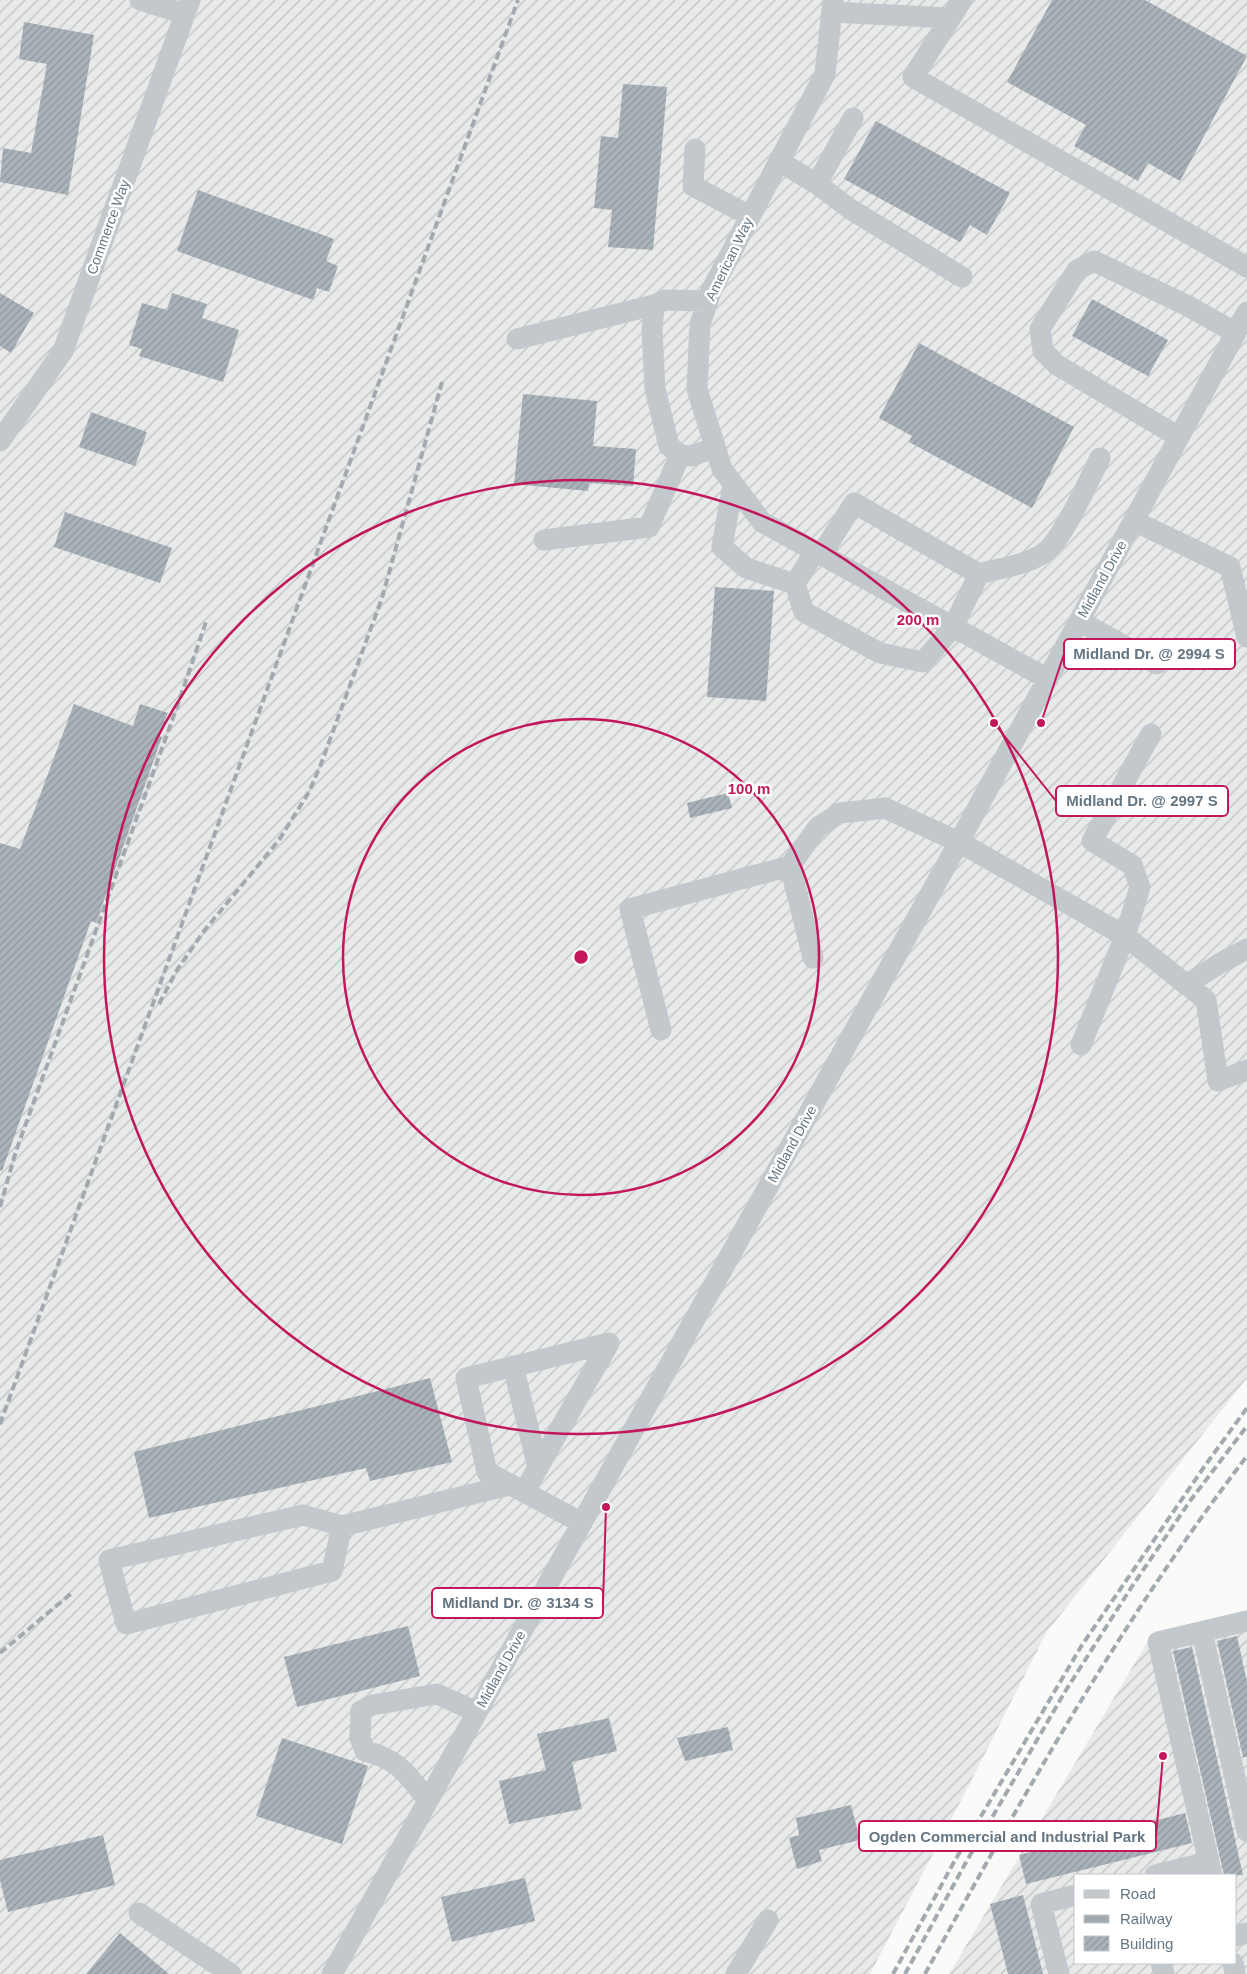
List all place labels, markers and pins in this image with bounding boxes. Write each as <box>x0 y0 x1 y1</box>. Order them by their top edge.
callout: Midland Dr. @ 2994 S <box>1064 639 1235 669</box>
callout: Midland Dr. @ 2997 S <box>1056 786 1228 816</box>
centre of rings <box>572 948 590 966</box>
callout: Midland Dr. @ 3134 S <box>432 1588 603 1618</box>
callout: Ogden Commercial and Industrial Park <box>859 1821 1156 1851</box>

